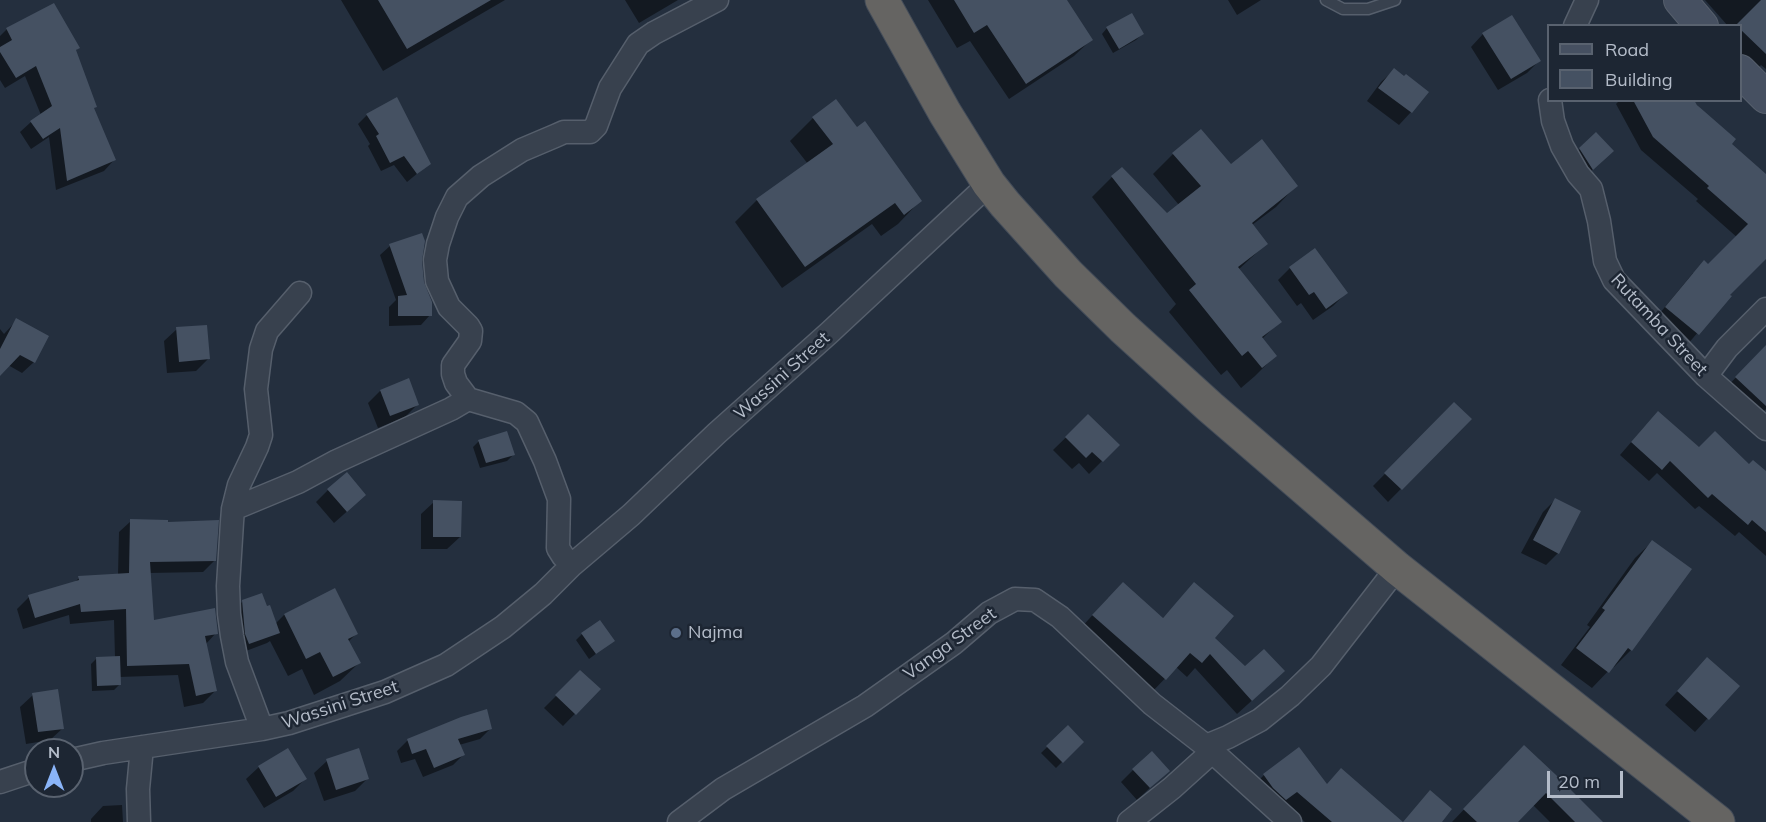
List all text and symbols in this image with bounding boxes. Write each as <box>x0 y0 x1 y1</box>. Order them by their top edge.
legend <box>1547 24 1742 102</box>
text: Road <box>1605 38 1649 61</box>
text: Building <box>1605 68 1673 91</box>
street label: Rutamba Street <box>1606 269 1712 381</box>
street label: Wassini Street <box>730 327 834 425</box>
street label: Vanga Street <box>900 603 1000 685</box>
place label: Najma <box>688 622 743 644</box>
marker: Najma <box>669 626 683 640</box>
street label: Wassini Street <box>279 676 401 734</box>
north arrow <box>24 738 84 798</box>
text: N <box>48 742 60 762</box>
scale bar <box>1550 759 1626 797</box>
text: 20 m <box>1558 770 1600 793</box>

